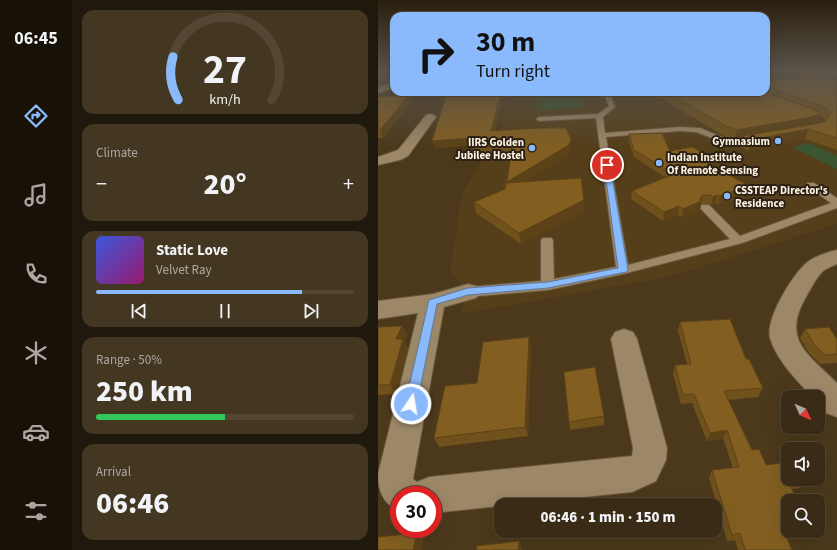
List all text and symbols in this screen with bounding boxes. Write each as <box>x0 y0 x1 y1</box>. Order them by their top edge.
text: 30 m <box>476 22 535 62</box>
text: 06:45 <box>14 26 58 51</box>
icon: right <box>410 28 462 80</box>
text: 27 <box>203 40 247 100</box>
text: Turn right <box>476 59 550 84</box>
text: km/h <box>209 89 241 110</box>
icon: directions <box>22 102 50 130</box>
place label: Gymnasium <box>712 134 770 149</box>
place label: IIRS Golden Jubilee Hostel <box>455 135 525 163</box>
marker: Gymnasium <box>773 136 783 146</box>
marker: IIRS Golden Jubilee Hostel <box>527 143 537 153</box>
text: Climate <box>96 144 138 162</box>
pin <box>590 148 624 182</box>
place label: Indian Institute Of Remote Sensing <box>667 150 758 178</box>
icon: arrive <box>596 154 618 176</box>
marker: Indian Institute Of Remote Sensing <box>654 158 664 168</box>
text: 20° <box>203 163 247 206</box>
text: − <box>96 168 107 200</box>
text: + <box>343 168 354 200</box>
icon: music <box>22 181 50 209</box>
place label: CSSTEAP Director's Residence <box>735 183 828 211</box>
marker: CSSTEAP Director's Residence <box>722 191 732 201</box>
text: Static Love <box>156 240 228 261</box>
icon: phone <box>22 260 50 288</box>
text: Velvet Ray <box>156 261 212 279</box>
icon: previous <box>128 300 150 322</box>
icon: pause <box>214 300 236 322</box>
icon: next <box>300 300 322 322</box>
icon: climate <box>22 339 50 367</box>
text: Range · 50% <box>96 351 162 369</box>
text: 250 km <box>96 370 193 413</box>
position arrow <box>390 383 432 425</box>
north arrow <box>781 390 825 434</box>
map controls <box>781 390 825 538</box>
icon: car <box>22 418 50 446</box>
button: sound <box>781 442 825 486</box>
text: Arrival <box>96 463 131 481</box>
text: 06:46 <box>96 482 169 525</box>
speed limit sign: 30 <box>390 486 442 538</box>
button: search <box>781 494 825 538</box>
icon: filters <box>22 497 50 525</box>
text: 06:46 · 1 min · 150 m <box>541 507 675 528</box>

